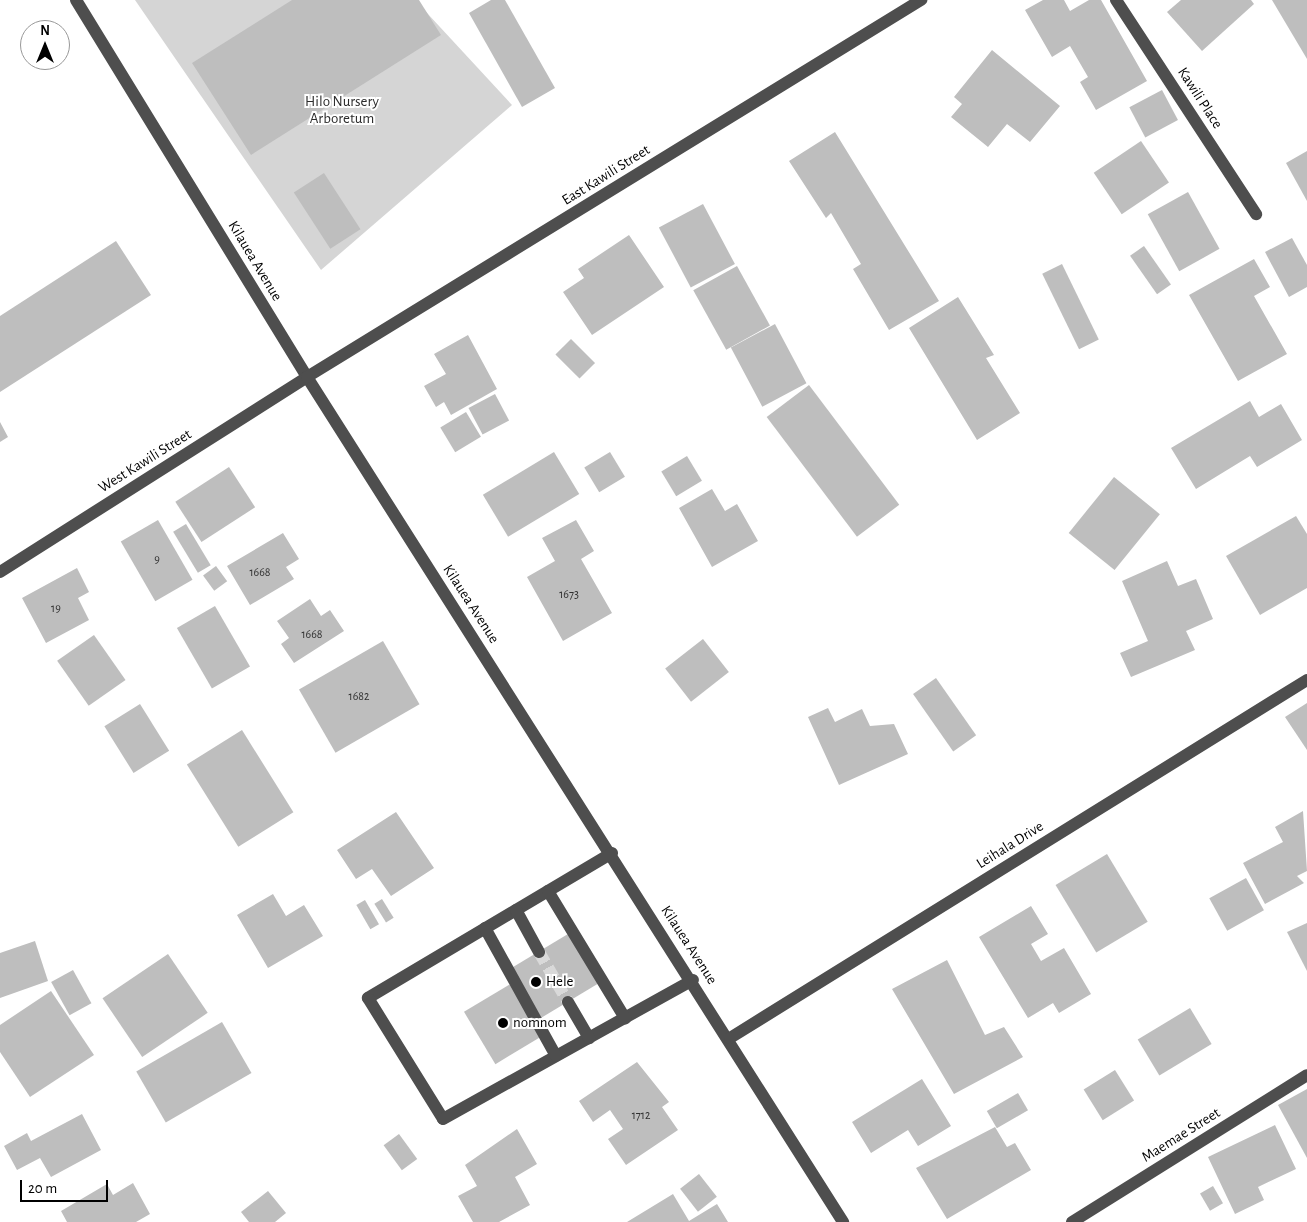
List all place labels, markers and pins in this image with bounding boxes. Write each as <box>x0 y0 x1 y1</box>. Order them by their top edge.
place label: Hele <box>546 973 573 991</box>
marker: Hele <box>530 976 542 988</box>
place label: nomnom <box>513 1014 567 1032</box>
marker: nomnom <box>497 1017 509 1029</box>

